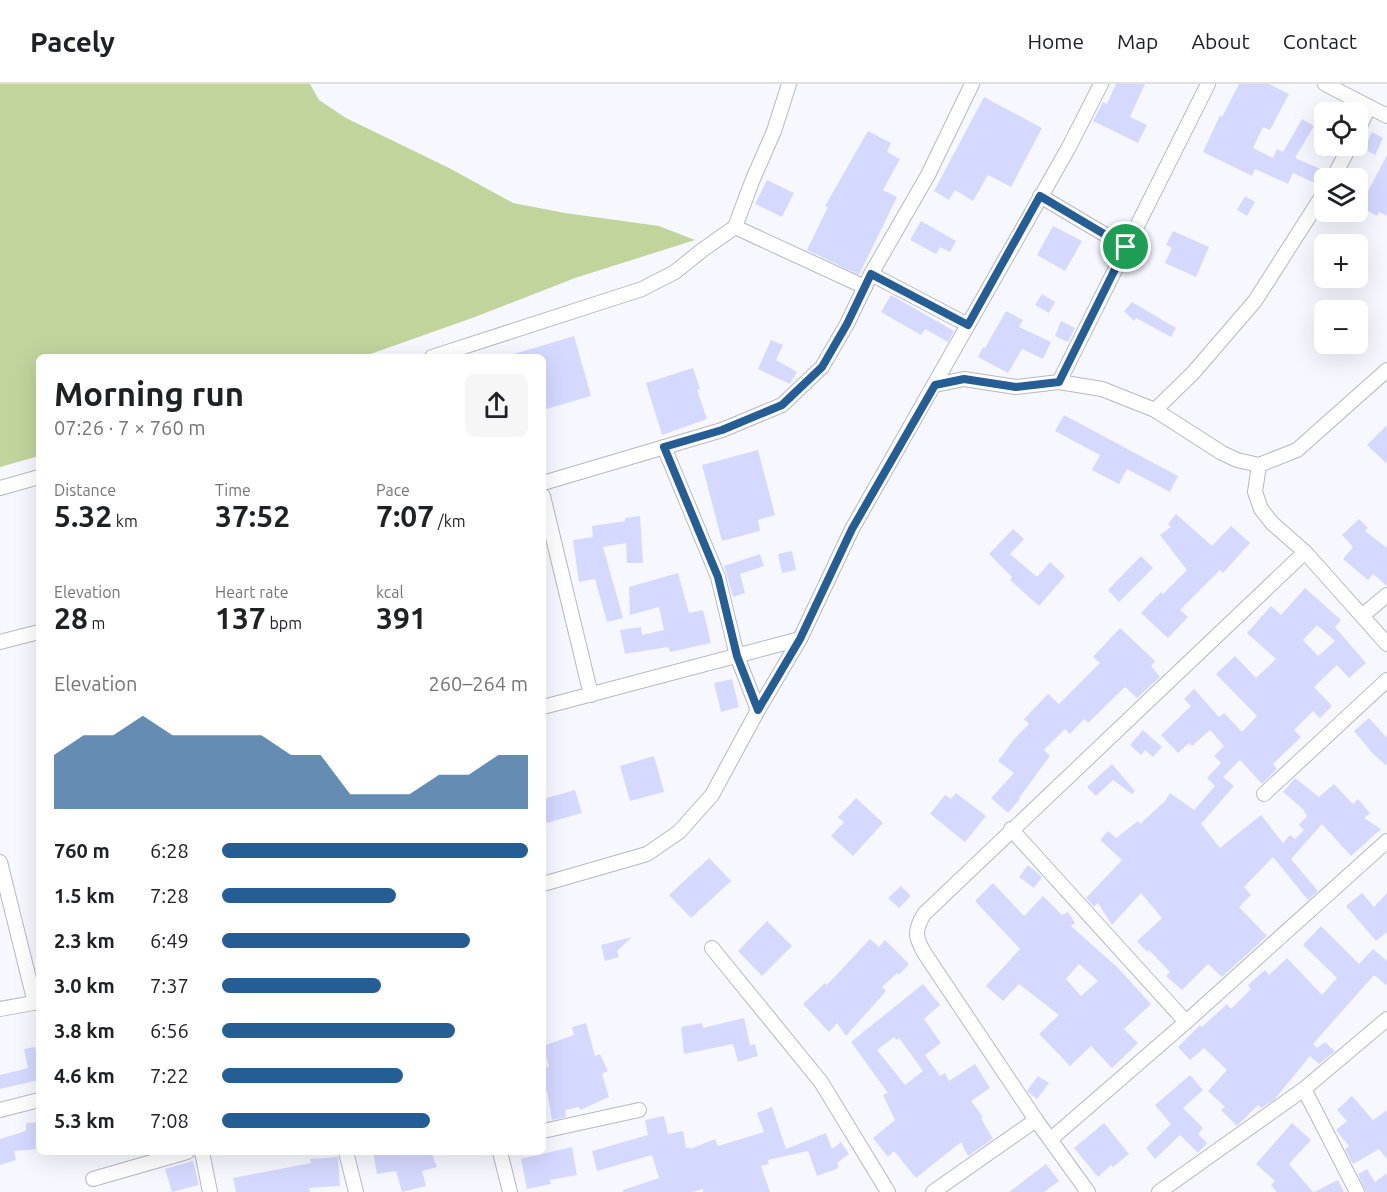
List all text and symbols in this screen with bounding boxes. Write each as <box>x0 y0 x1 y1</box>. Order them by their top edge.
text: Pacely <box>30 26 115 57</box>
text: Home <box>1027 29 1084 53</box>
text: Map <box>1117 29 1158 53</box>
text: About <box>1191 29 1250 53</box>
text: Contact <box>1283 29 1357 53</box>
map controls <box>1314 102 1368 354</box>
button: locate <box>1314 102 1368 156</box>
button: layers <box>1314 168 1368 222</box>
pin <box>1100 221 1151 272</box>
icon: arrive <box>1109 230 1142 263</box>
button: + <box>1314 234 1368 288</box>
button: − <box>1314 300 1368 354</box>
button: share <box>465 374 528 437</box>
text: Morning run <box>54 375 244 412</box>
text: 07:26 · 7 × 760 m <box>54 416 206 439</box>
text: Distance <box>54 481 116 499</box>
text: Time <box>215 481 251 499</box>
text: Pace <box>376 481 410 499</box>
text: 5.32 <box>54 499 112 533</box>
text: 37:52 <box>215 499 290 533</box>
text: 7:07 <box>376 499 434 533</box>
text: km <box>112 512 138 530</box>
text: /km <box>434 512 466 530</box>
text: Elevation <box>54 583 121 601</box>
text: Heart rate <box>215 583 289 601</box>
text: kcal <box>376 583 404 601</box>
text: 28 <box>54 601 88 635</box>
text: 137 <box>215 601 266 635</box>
text: 391 <box>376 601 427 635</box>
text: m <box>88 614 105 632</box>
text: bpm <box>266 614 302 632</box>
text: Elevation <box>54 672 137 695</box>
text: 260–264 m <box>429 672 528 695</box>
text: 760 m <box>54 839 110 862</box>
text: 6:28 <box>150 839 189 862</box>
text: 1.5 km <box>54 884 115 907</box>
text: 7:28 <box>150 884 189 907</box>
text: 2.3 km <box>54 929 115 952</box>
text: 6:49 <box>150 929 189 952</box>
text: 3.0 km <box>54 974 115 997</box>
text: 7:37 <box>150 974 189 997</box>
text: 3.8 km <box>54 1019 115 1042</box>
text: 6:56 <box>150 1019 189 1042</box>
text: 4.6 km <box>54 1064 115 1087</box>
text: 7:22 <box>150 1064 189 1087</box>
text: 5.3 km <box>54 1109 115 1132</box>
text: 7:08 <box>150 1109 189 1132</box>

